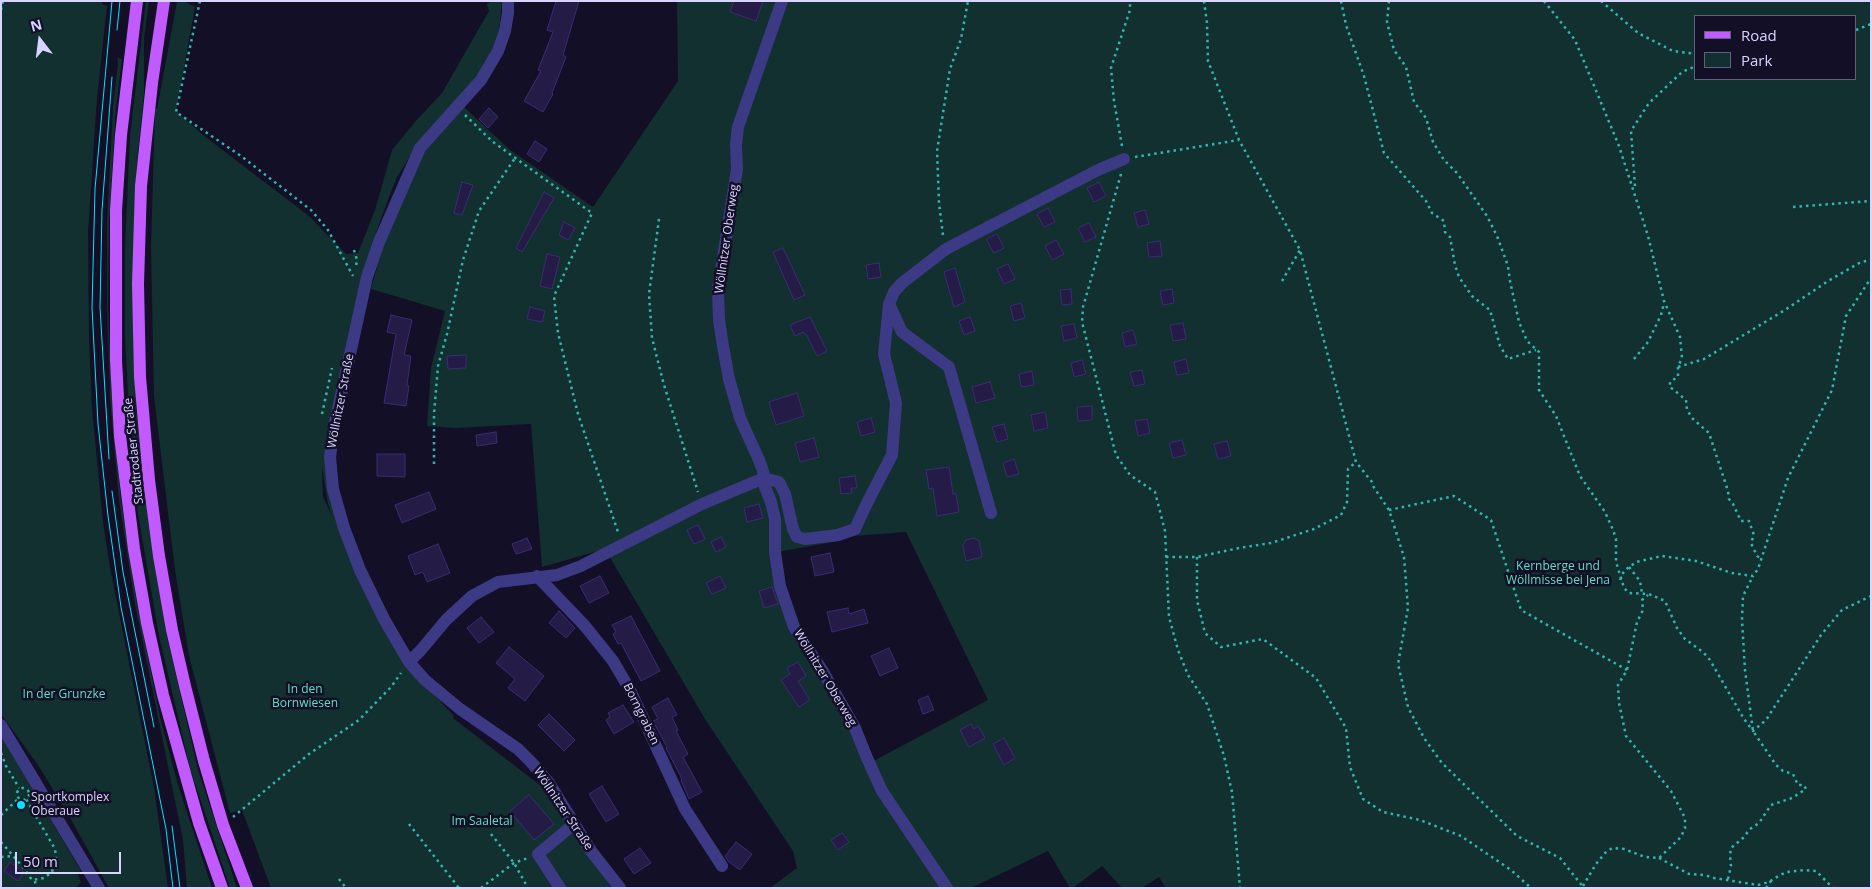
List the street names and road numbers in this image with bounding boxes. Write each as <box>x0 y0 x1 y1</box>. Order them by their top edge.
street label: Wöllnitzer Oberweg <box>712 183 742 295</box>
street label: Wöllnitzer Straße <box>325 352 357 450</box>
street label: Stadtrodaer Straße <box>121 397 147 505</box>
street label: Wöllnitzer Oberweg <box>790 627 860 729</box>
street label: Borngraben <box>620 681 662 747</box>
street label: Wöllnitzer Straße <box>530 765 596 853</box>

